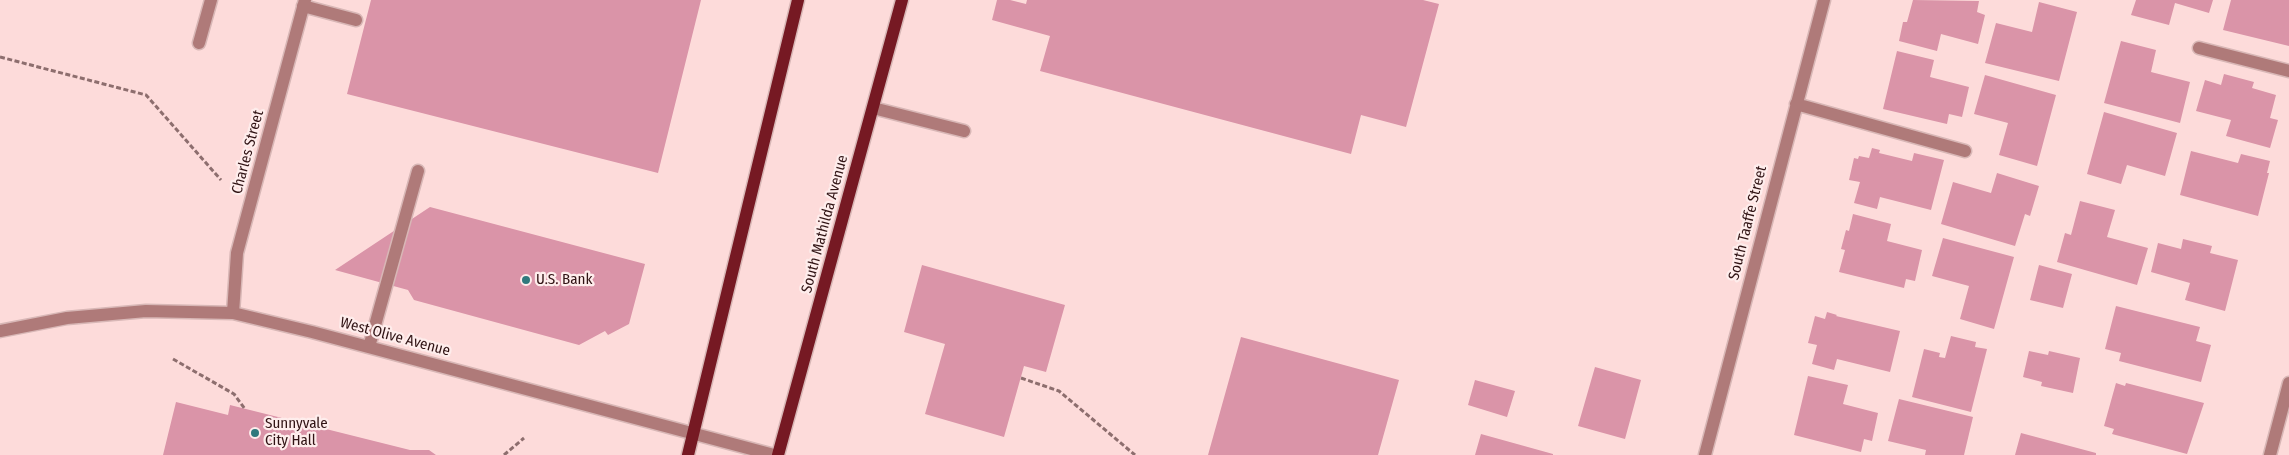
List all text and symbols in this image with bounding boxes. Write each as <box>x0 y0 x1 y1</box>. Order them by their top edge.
street label: Charles Street <box>228 108 268 196</box>
street label: South Mathilda Avenue <box>798 153 852 295</box>
street label: South Taaffe Street <box>1725 164 1771 282</box>
place label: U.S. Bank <box>536 271 592 289</box>
marker: U.S. Bank <box>520 274 532 286</box>
street label: West Olive Avenue <box>338 314 452 360</box>
place label: Sunnyvale City Hall <box>265 415 328 450</box>
marker: Sunnyvale City Hall <box>249 427 261 439</box>

